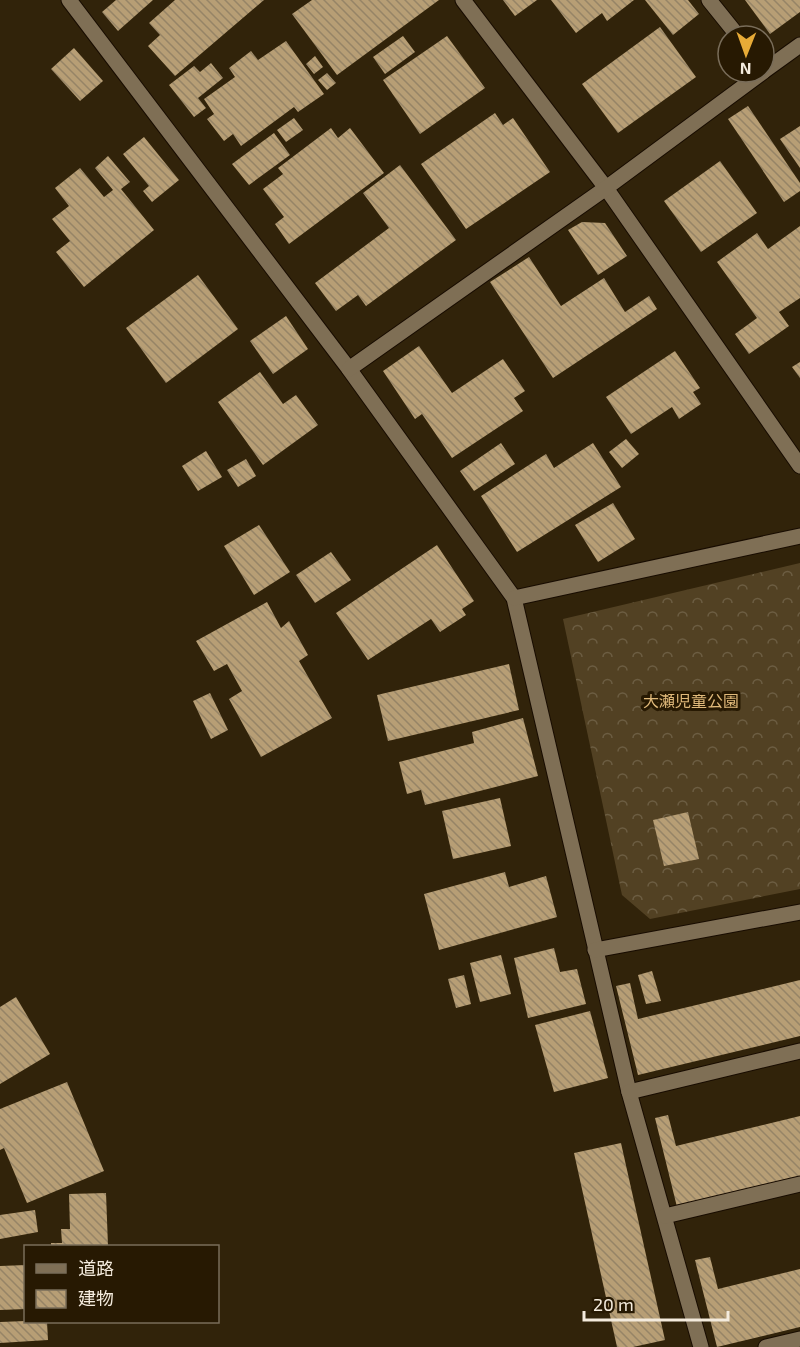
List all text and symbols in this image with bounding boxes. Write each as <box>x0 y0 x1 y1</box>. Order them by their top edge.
north arrow <box>716 24 776 84</box>
text: N <box>740 60 752 79</box>
park label: 大瀬児童公園 <box>643 691 739 710</box>
legend <box>24 1245 219 1323</box>
text: 道路 <box>78 1257 114 1279</box>
scale bar <box>584 1284 728 1322</box>
text: 建物 <box>78 1287 114 1309</box>
text: 20 m <box>593 1293 634 1315</box>

